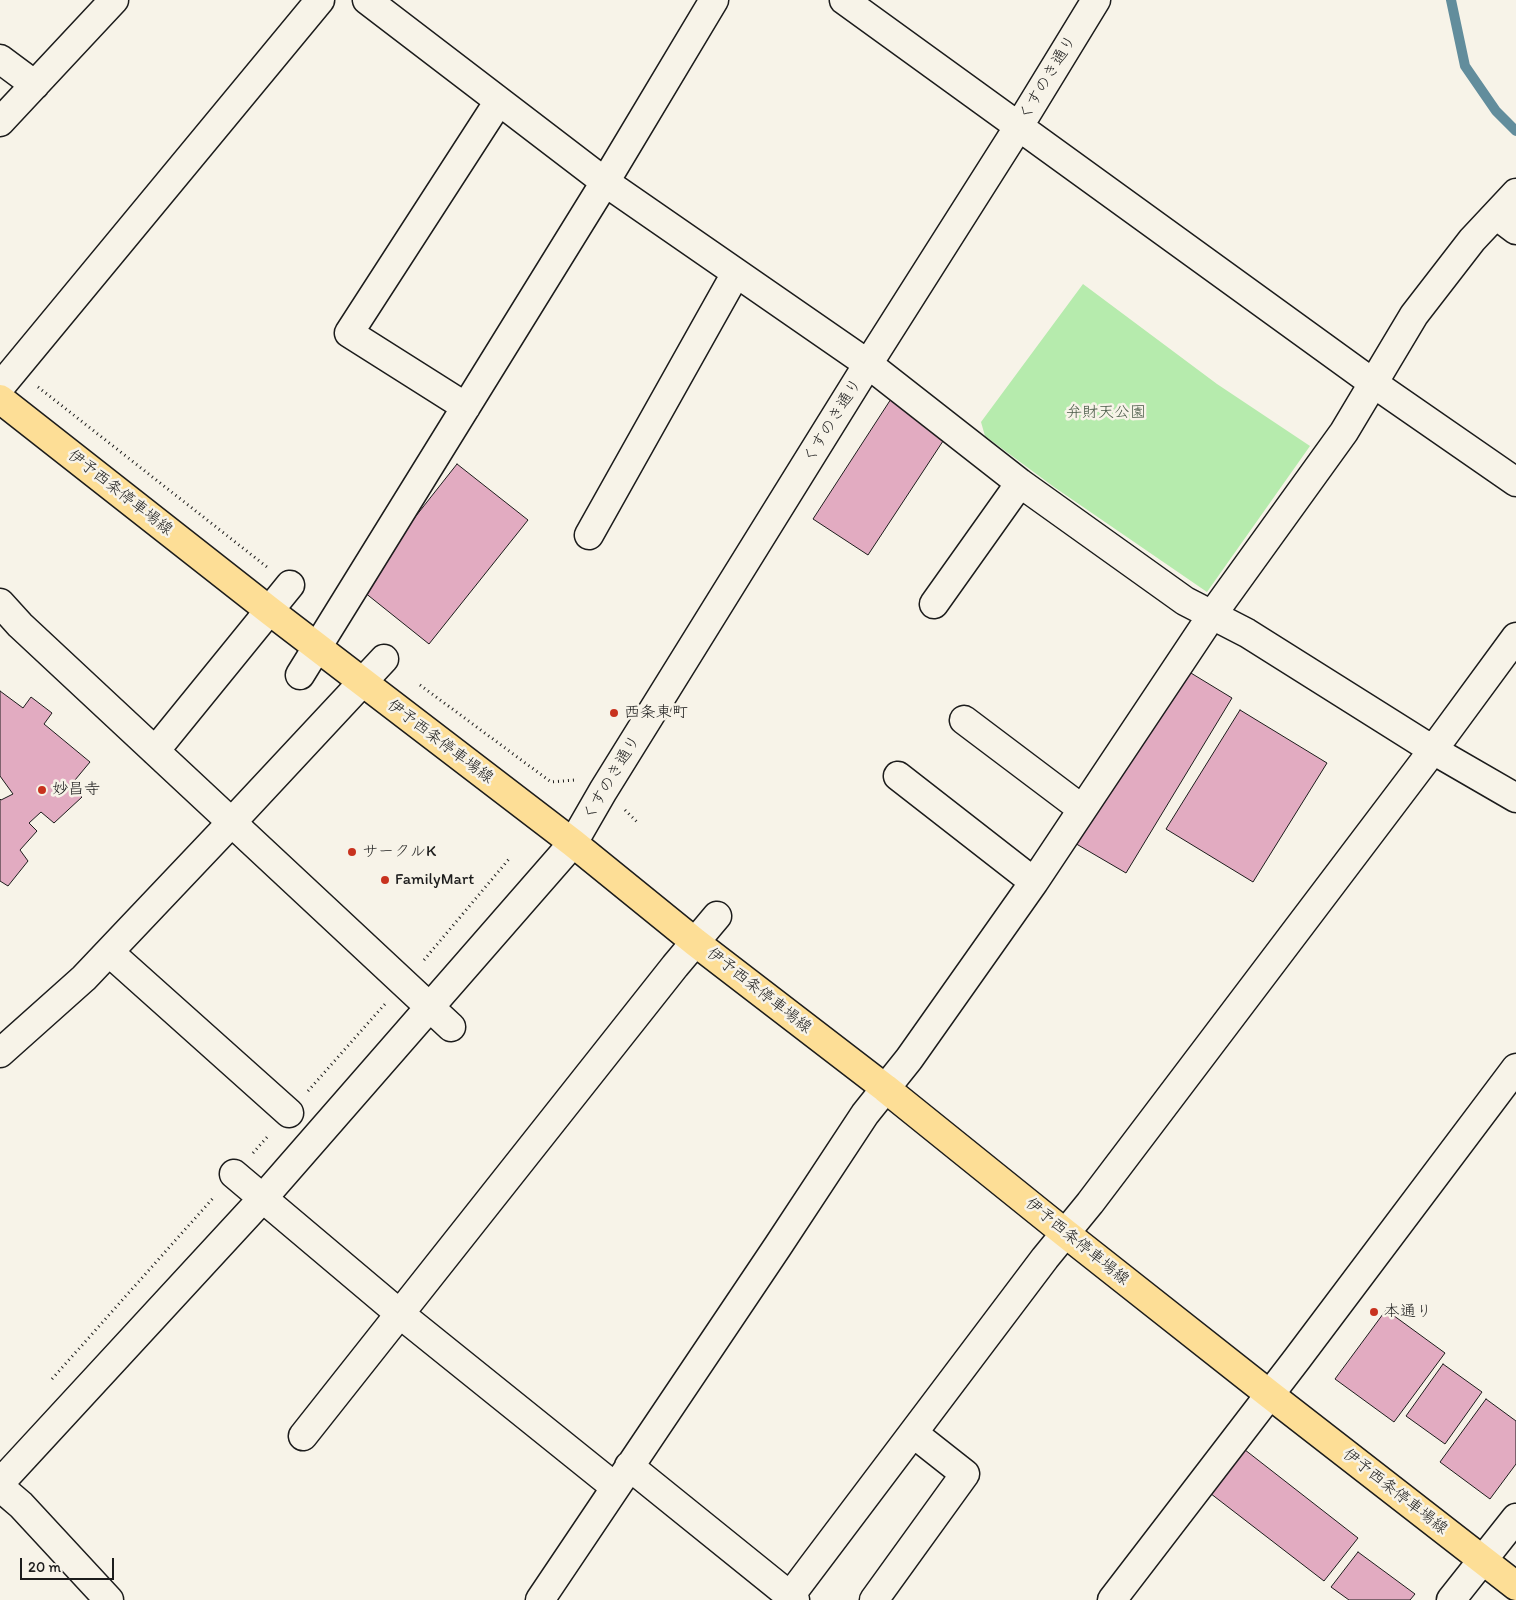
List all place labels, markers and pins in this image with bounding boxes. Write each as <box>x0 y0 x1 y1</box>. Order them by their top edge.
place label: 西条東町 <box>624 703 688 723</box>
marker: 西条東町 <box>608 707 620 719</box>
place label: 妙昌寺 <box>52 780 100 800</box>
marker: 妙昌寺 <box>36 784 48 796</box>
place label: サークルK <box>362 842 436 862</box>
marker: サークルK <box>346 846 358 858</box>
place label: FamilyMart <box>395 870 474 890</box>
marker: FamilyMart <box>379 874 391 886</box>
place label: 本通り <box>1384 1302 1432 1322</box>
marker: 本通り <box>1368 1306 1380 1318</box>

